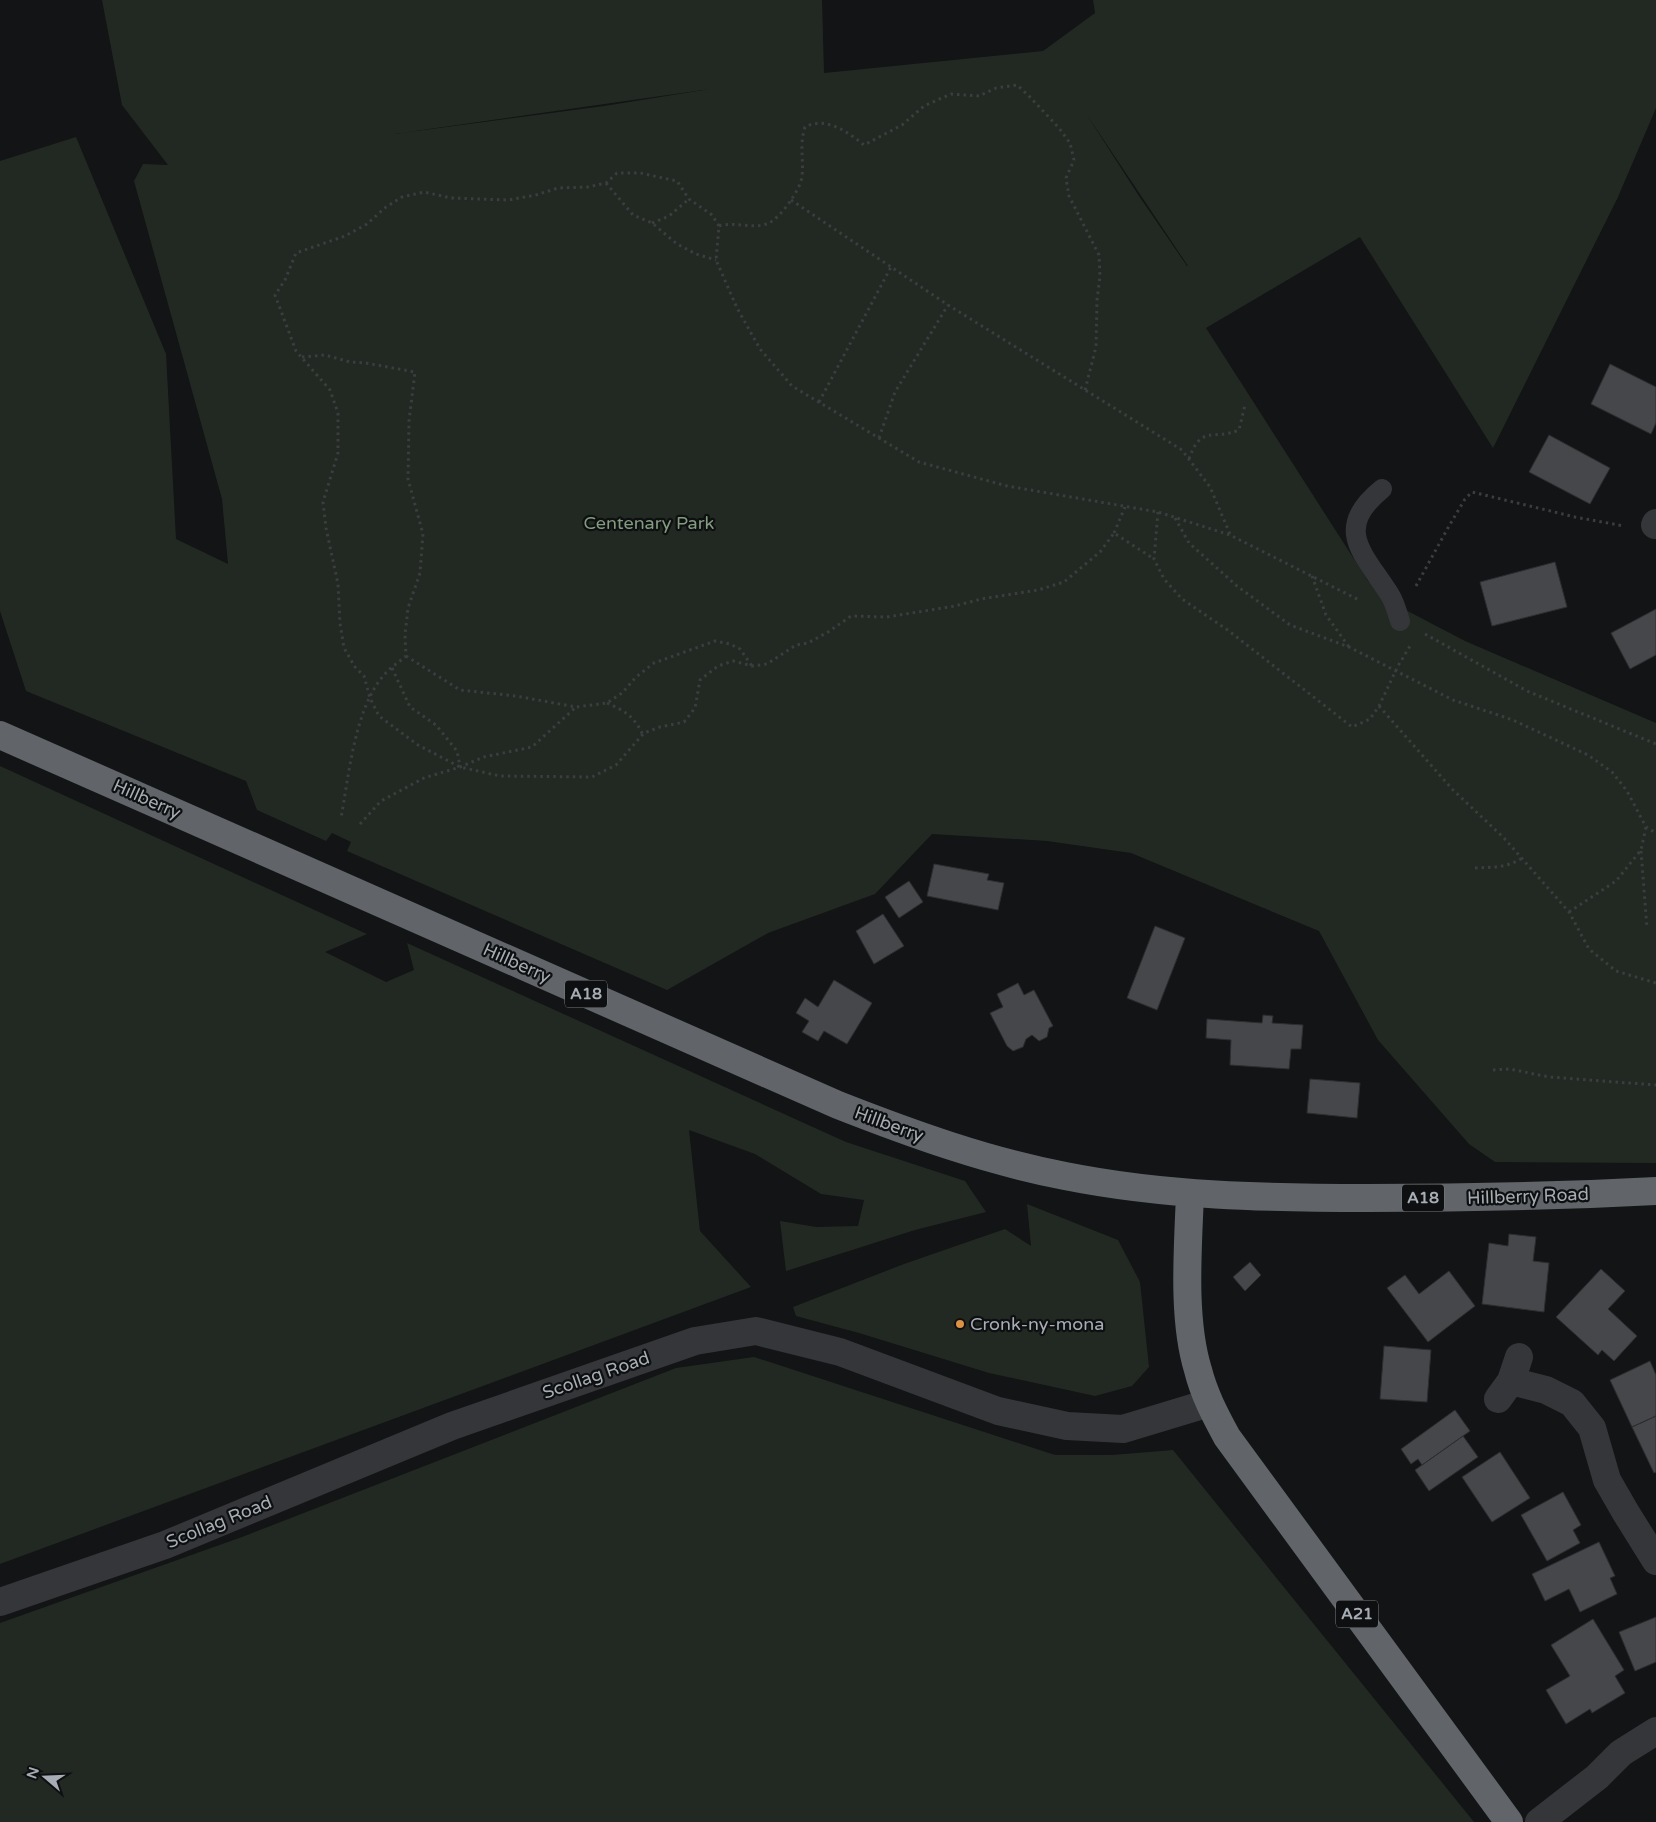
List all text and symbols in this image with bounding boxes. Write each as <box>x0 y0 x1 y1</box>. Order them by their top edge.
park label: Centenary Park <box>584 512 715 534</box>
street label: Hillberry <box>110 774 185 824</box>
street label: Hillberry <box>480 938 555 988</box>
road number: A18 <box>565 981 607 1008</box>
street label: Hillberry <box>851 1101 927 1147</box>
street label: Hillberry Road <box>1467 1183 1589 1209</box>
road number: A18 <box>1402 1184 1444 1212</box>
place label: Cronk-ny-mona <box>970 1313 1104 1335</box>
marker: Cronk-ny-mona <box>954 1318 966 1330</box>
street label: Scollag Road <box>540 1346 652 1404</box>
street label: Scollag Road <box>163 1491 275 1553</box>
road number: A21 <box>1336 1600 1378 1628</box>
north arrow <box>20 1752 70 1802</box>
text: N <box>23 1765 43 1781</box>

